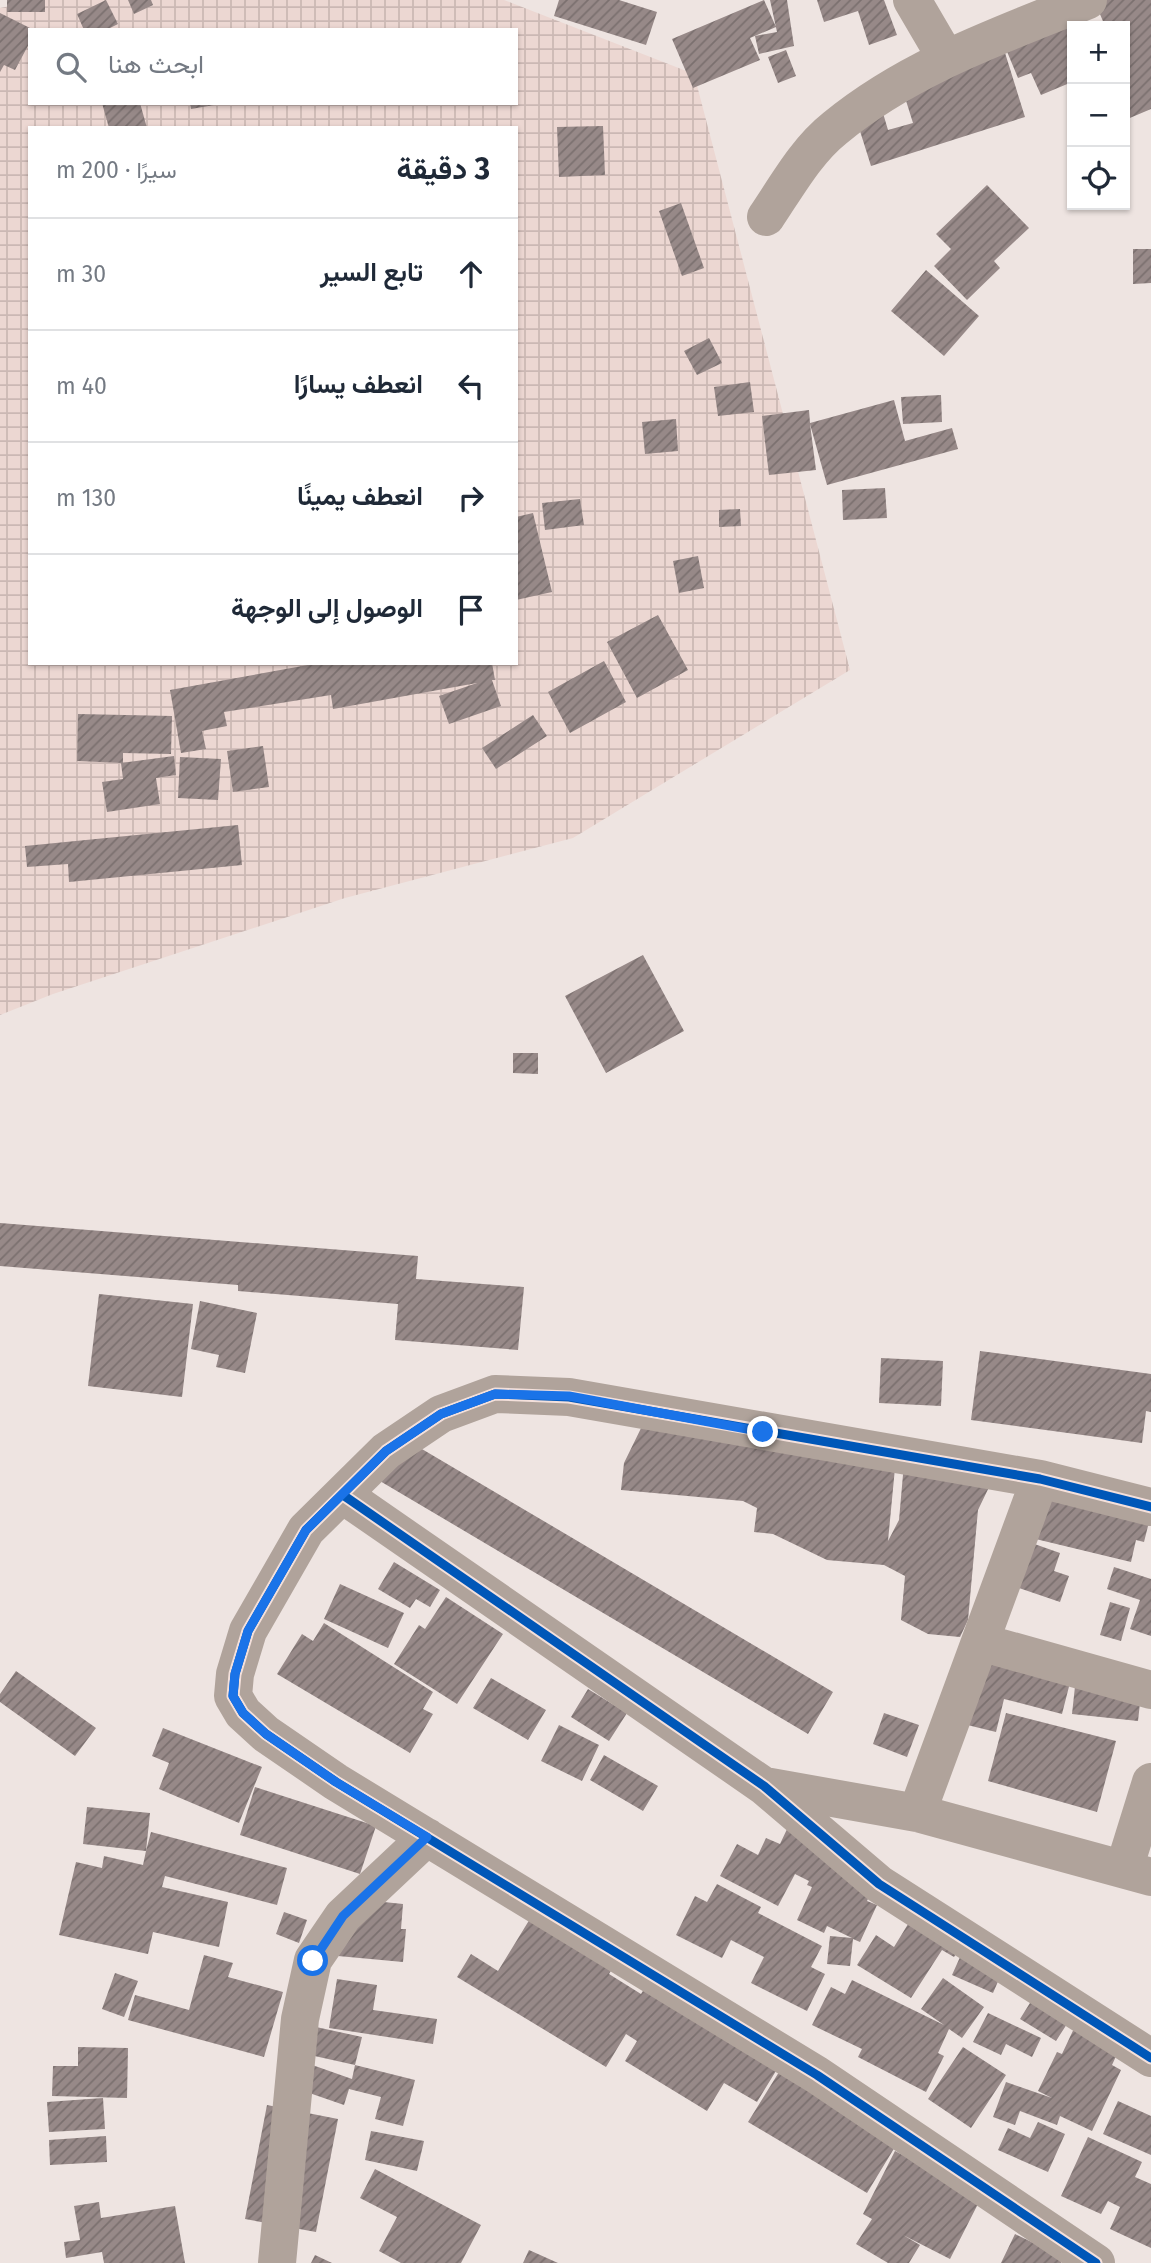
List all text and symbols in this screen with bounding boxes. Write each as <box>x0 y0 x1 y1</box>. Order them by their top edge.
map controls <box>1067 21 1130 210</box>
button: + <box>1067 21 1130 84</box>
search box <box>28 28 518 105</box>
icon: search <box>52 48 90 86</box>
text: ابحث هنا <box>108 49 204 80</box>
button: − <box>1067 84 1130 147</box>
button: locate <box>1067 147 1130 210</box>
text: 3 دقيقة <box>397 151 490 187</box>
text: سيرًا · 200 m <box>56 156 177 184</box>
icon: ahead <box>452 255 490 293</box>
text: تابع السير <box>320 257 423 288</box>
text: 30 m <box>56 260 106 288</box>
icon: left <box>452 367 490 405</box>
text: انعطف يسارًا <box>294 369 423 400</box>
text: 40 m <box>56 372 107 400</box>
icon: right <box>452 479 490 517</box>
text: انعطف يمينًا <box>297 481 423 512</box>
text: 130 m <box>56 484 116 512</box>
icon: arrive <box>452 591 490 629</box>
text: الوصول إلى الوجهة <box>231 593 423 624</box>
route end <box>747 1416 778 1447</box>
route start <box>297 1945 328 1976</box>

